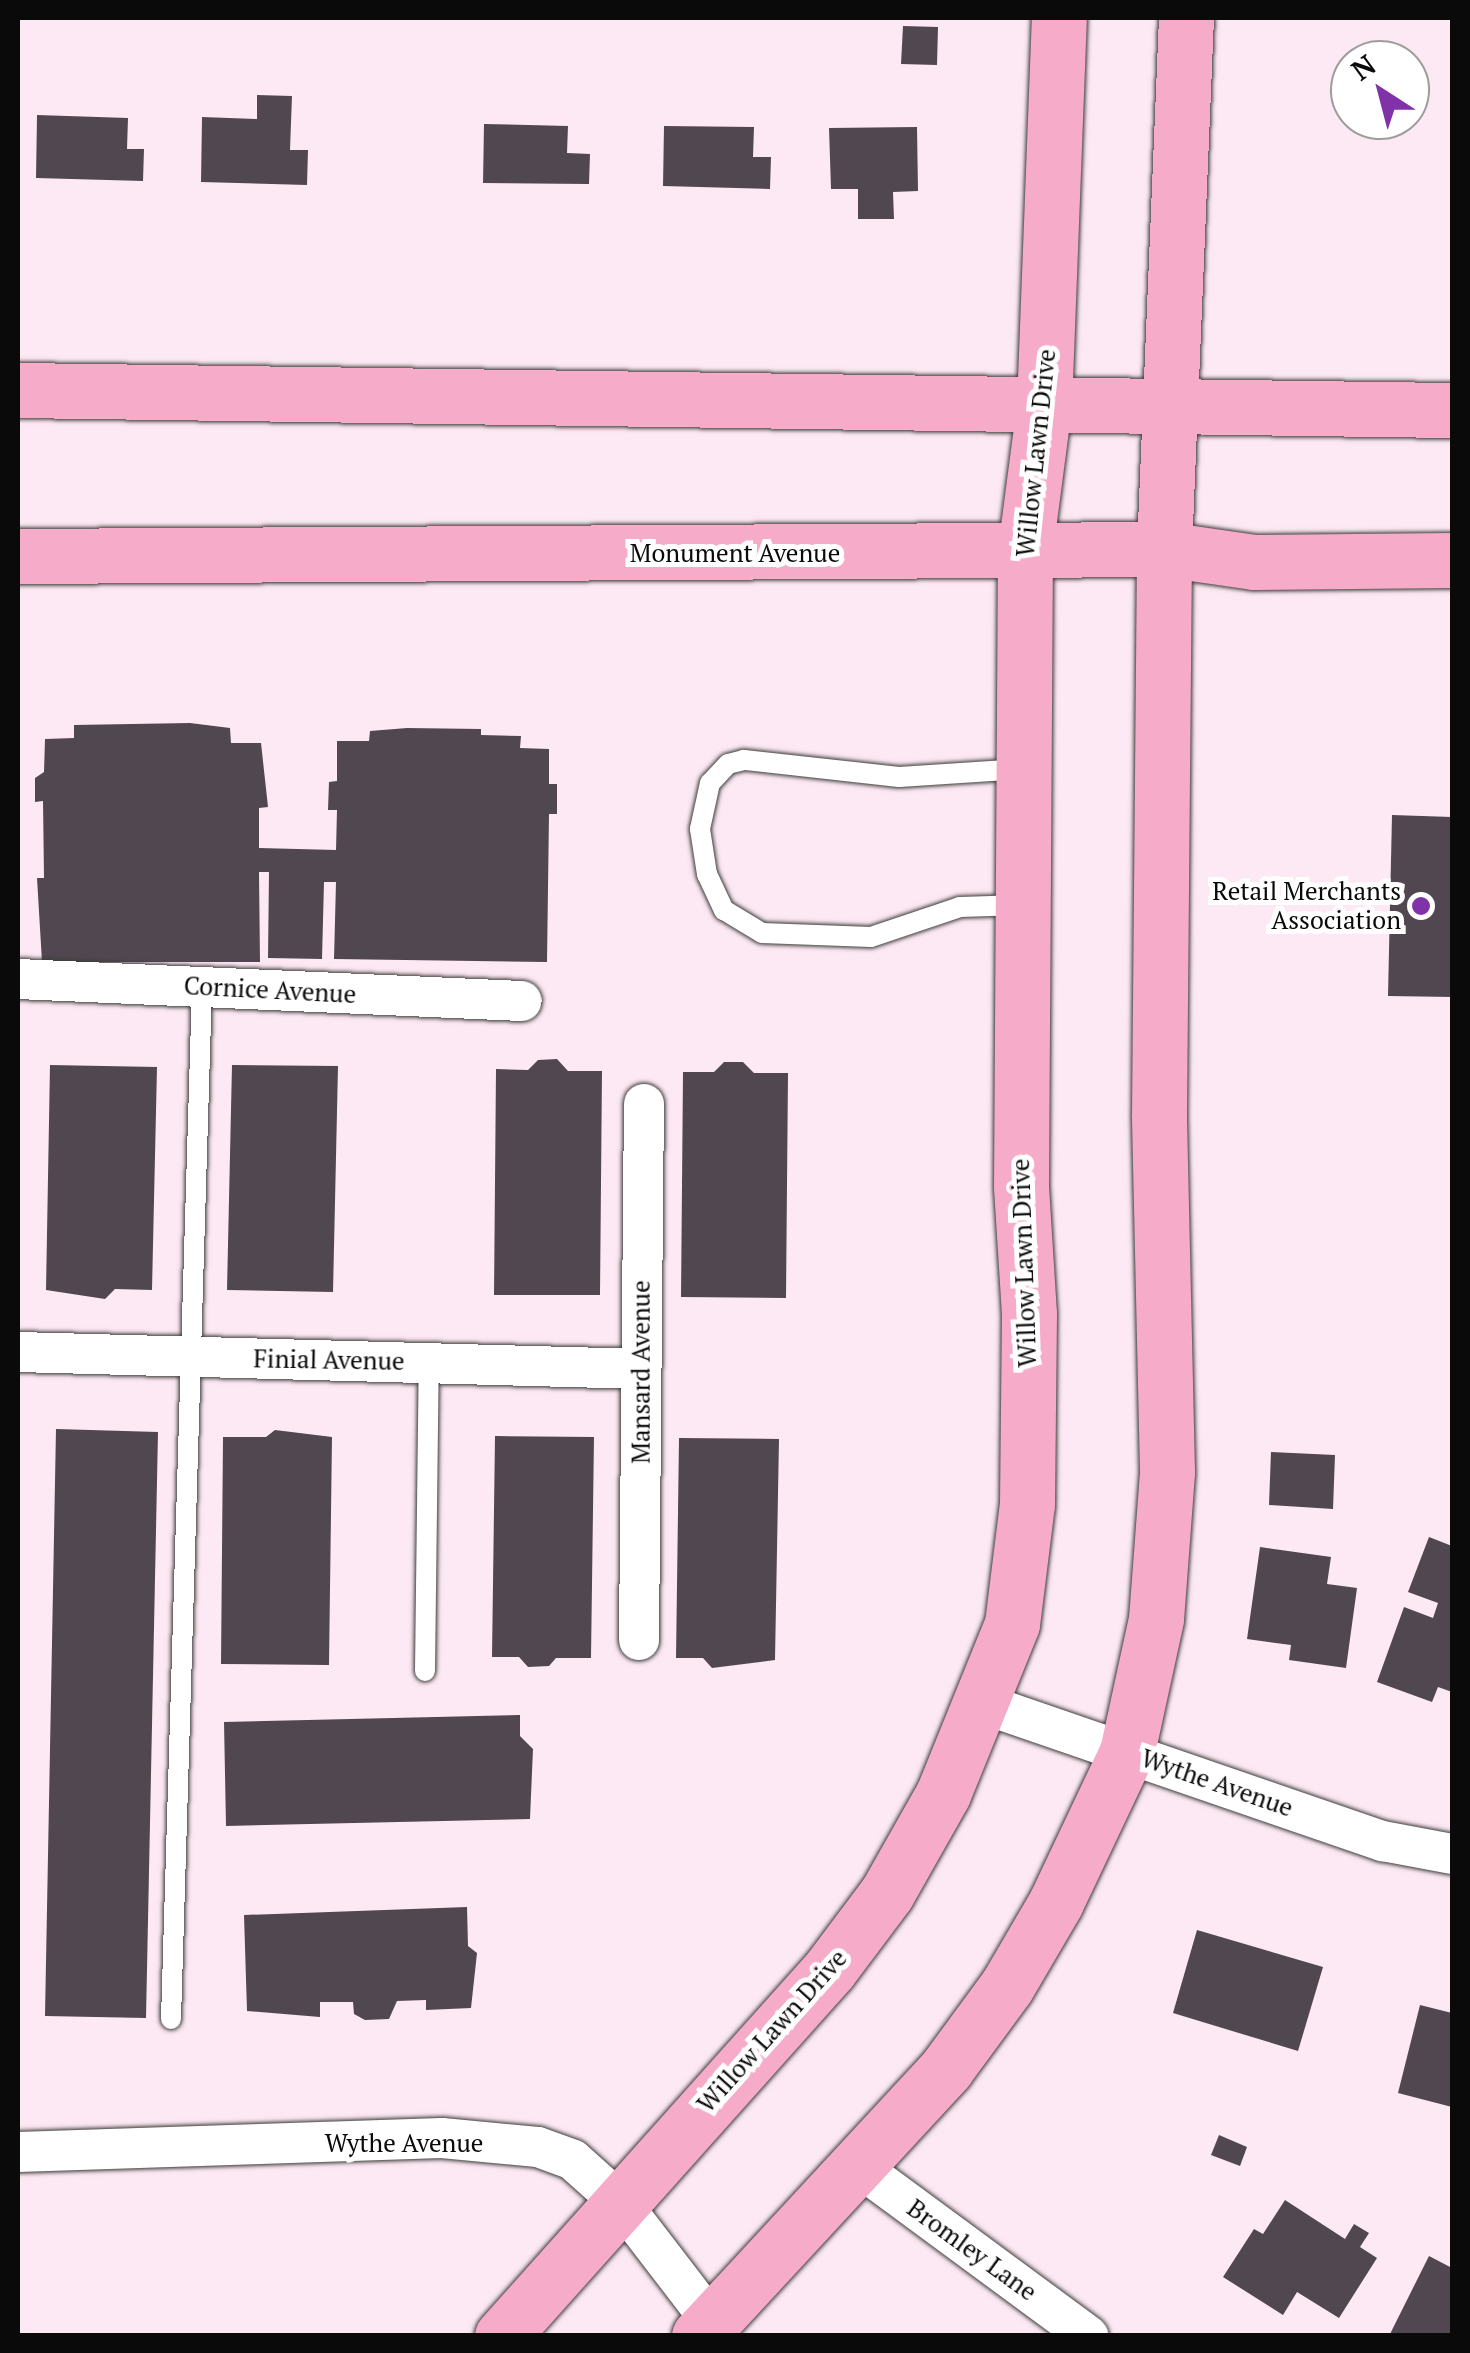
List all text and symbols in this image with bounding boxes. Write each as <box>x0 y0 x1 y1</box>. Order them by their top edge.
north arrow <box>1330 40 1430 140</box>
text: N <box>1344 46 1383 88</box>
street label: Willow Lawn Drive <box>1010 348 1062 558</box>
street label: Monument Avenue <box>630 538 840 568</box>
place label: Retail Merchants Association <box>1212 877 1401 936</box>
marker: Retail Merchants Association <box>1410 895 1432 917</box>
street label: Cornice Avenue <box>183 970 357 1010</box>
street label: Willow Lawn Drive <box>1005 1158 1043 1368</box>
street label: Mansard Avenue <box>626 1280 656 1464</box>
street label: Finial Avenue <box>253 1344 405 1376</box>
street label: Wythe Avenue <box>1137 1743 1297 1823</box>
street label: Willow Lawn Drive <box>691 1943 853 2119</box>
street label: Wythe Avenue <box>324 2128 484 2158</box>
street label: Bromley Lane <box>901 2193 1043 2307</box>

